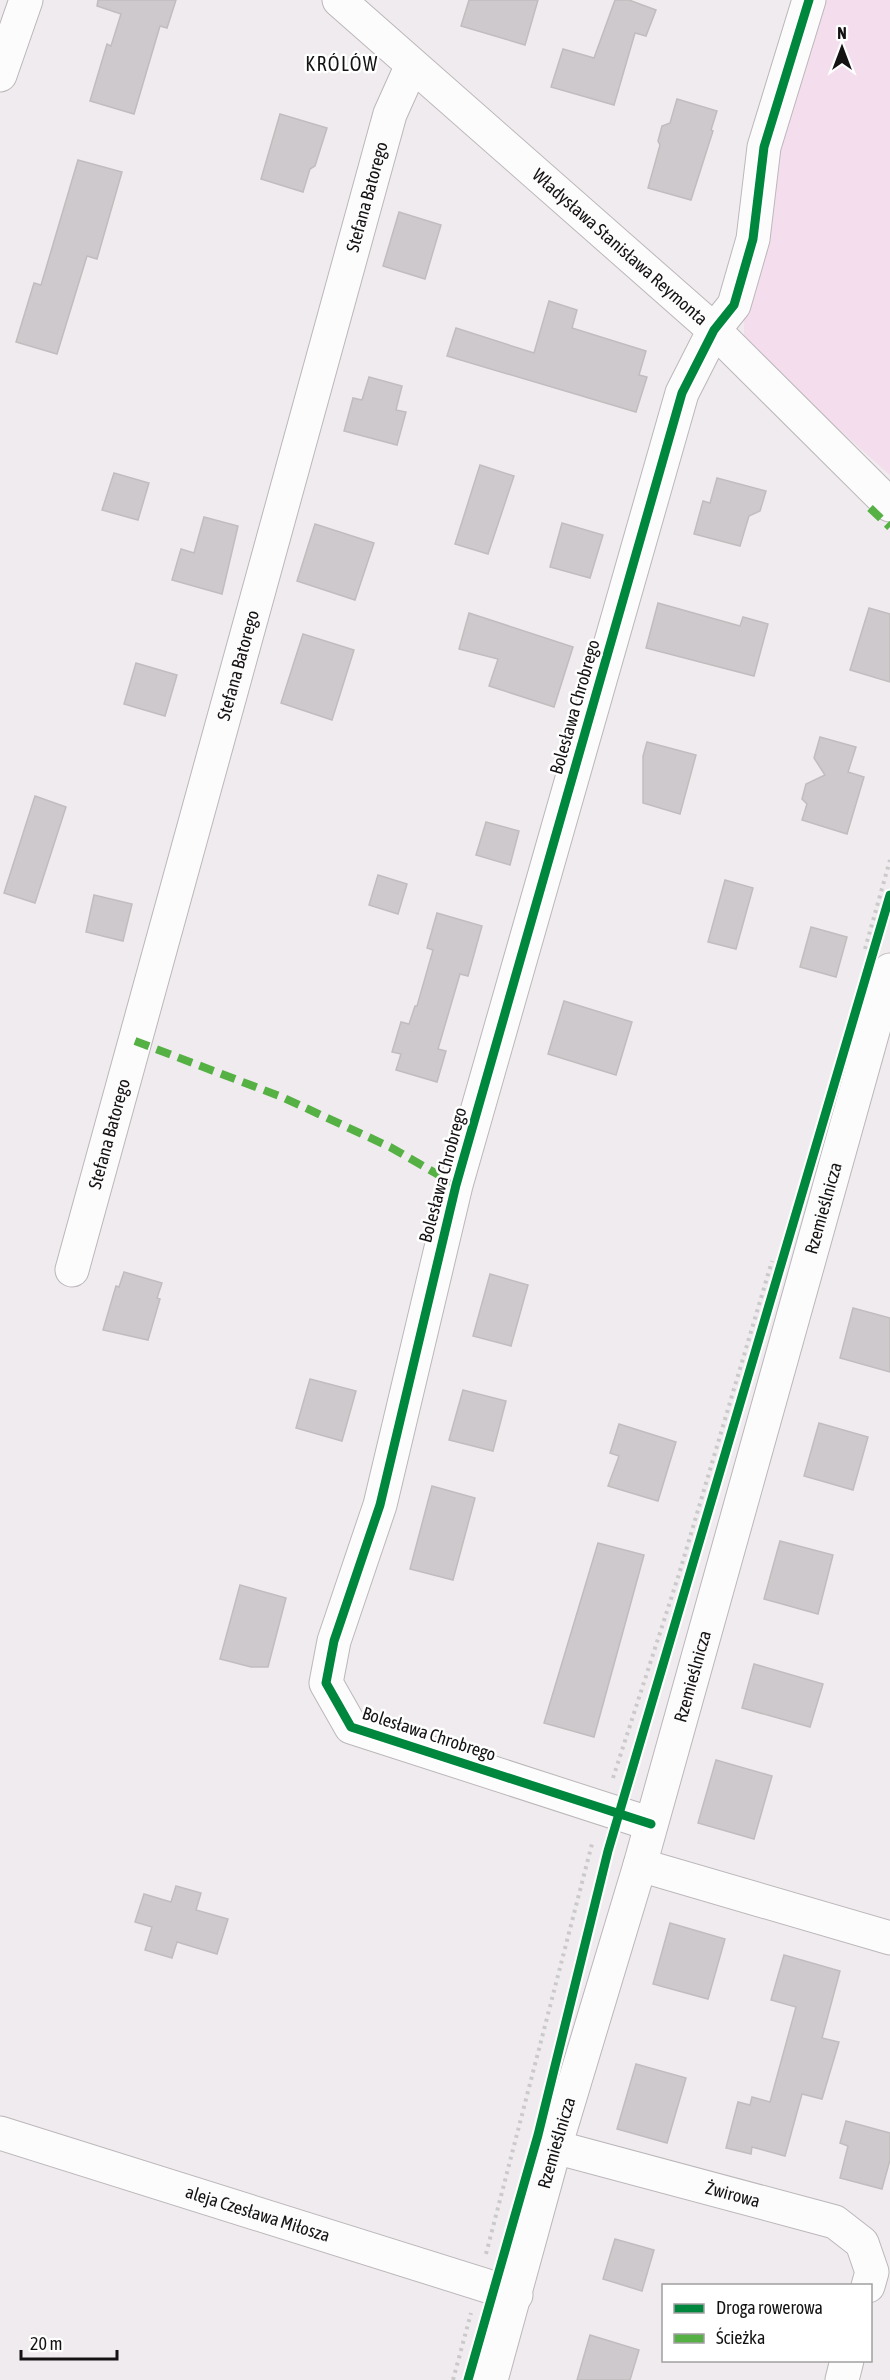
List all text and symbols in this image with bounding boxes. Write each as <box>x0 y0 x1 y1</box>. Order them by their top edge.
north arrow <box>812 18 872 78</box>
text: N <box>837 24 847 42</box>
district label: KRÓLÓW <box>305 52 379 75</box>
street label: Stefana Batorego <box>342 139 392 254</box>
street label: Władysława Stanisława Reymonta <box>528 164 712 329</box>
street label: Stefana Batorego <box>213 608 263 723</box>
street label: Bolesława Chrobrego <box>545 637 604 777</box>
street label: Stefana Batorego <box>84 1076 134 1191</box>
street label: Bolesława Chrobrego <box>414 1105 471 1245</box>
street label: Rzemieślnicza <box>800 1160 846 1256</box>
street label: Rzemieślnicza <box>669 1628 715 1725</box>
street label: Bolesława Chrobrego <box>360 1702 499 1765</box>
street label: Rzemieślnicza <box>533 2094 579 2191</box>
street label: Żwirowa <box>703 2177 762 2211</box>
street label: aleja Czesława Miłosza <box>183 2181 333 2246</box>
legend <box>662 2284 872 2362</box>
text: Droga rowerowa <box>716 2297 823 2318</box>
scale bar <box>21 2323 117 2361</box>
text: Ścieżka <box>716 2327 765 2348</box>
text: 20 m <box>30 2333 62 2354</box>

